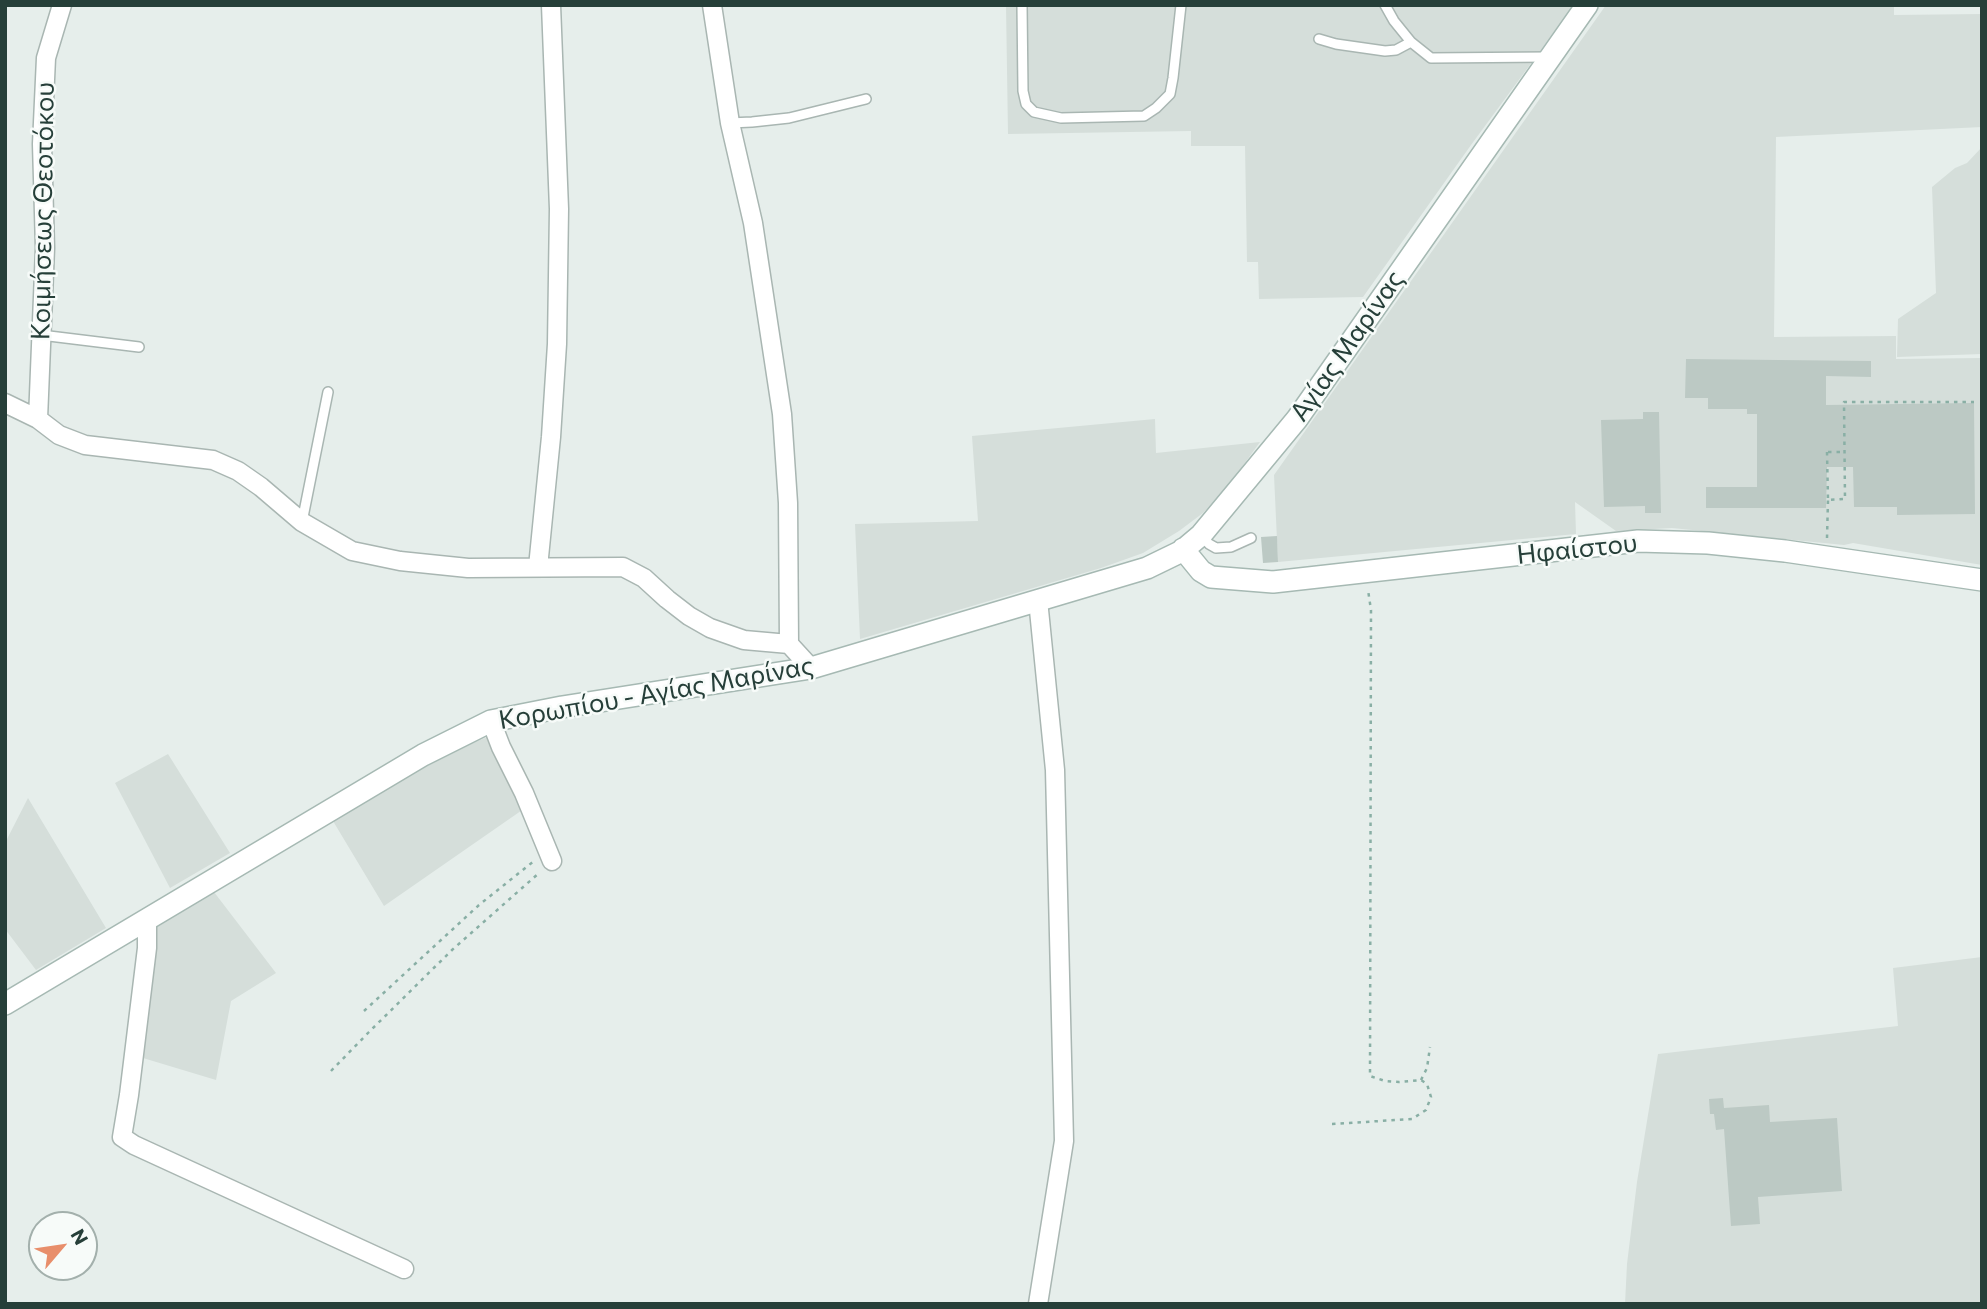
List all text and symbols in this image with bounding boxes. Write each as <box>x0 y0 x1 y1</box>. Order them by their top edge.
street label: Κοιμήσεως Θεοτόκου <box>25 82 61 340</box>
street label: Αγίας Μαρίνας <box>1284 265 1410 427</box>
street label: Ηφαίστου <box>1515 527 1639 571</box>
street label: Κορωπίου - Αγίας Μαρίνας <box>496 650 816 736</box>
north arrow <box>28 1211 98 1281</box>
text: N <box>67 1225 94 1248</box>

